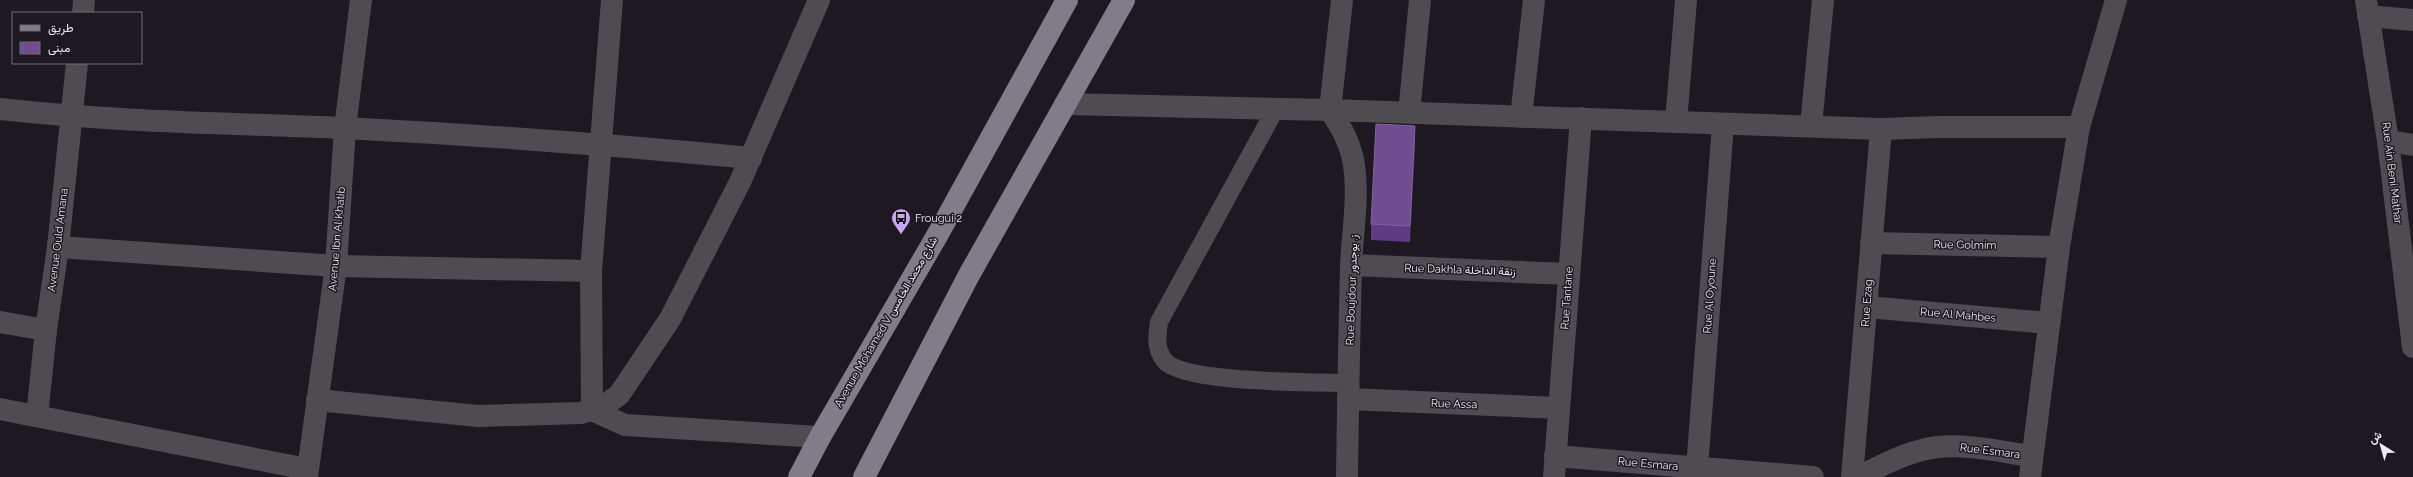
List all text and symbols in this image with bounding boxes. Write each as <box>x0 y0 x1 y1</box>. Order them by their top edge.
legend <box>12 12 142 64</box>
text: طريق <box>48 21 74 36</box>
text: مبنى <box>48 41 70 56</box>
street label: Rue Ain Beni Mathar <box>2379 121 2405 225</box>
street label: Avenue Ibn Al Khatib <box>326 186 348 292</box>
street label: Avenue Ould Amana <box>45 187 71 293</box>
bus stop icon: Frougui 2 <box>890 207 912 235</box>
place label: Frougui 2 <box>915 212 962 225</box>
street label: Avenue Mohamed V شارع محمد الخامس <box>832 234 941 410</box>
street label: Rue Boujdour ز. بوجدور <box>1344 234 1360 346</box>
street label: Rue Golmim <box>1933 238 1997 252</box>
street label: Rue Al Oyoune <box>1701 257 1719 334</box>
street label: Rue Dakhla زنقة الداخلة <box>1404 262 1516 278</box>
street label: Rue Tantane <box>1558 266 1576 330</box>
street label: Rue Ezag <box>1859 279 1875 327</box>
street label: Rue Al Mahbes <box>1920 305 1996 325</box>
street label: Rue Assa <box>1431 397 1477 411</box>
north arrow <box>2361 425 2401 465</box>
text: ش <box>2366 428 2384 447</box>
street label: Rue Esmara <box>1959 441 2021 461</box>
street label: Rue Esmara <box>1617 455 1679 473</box>

